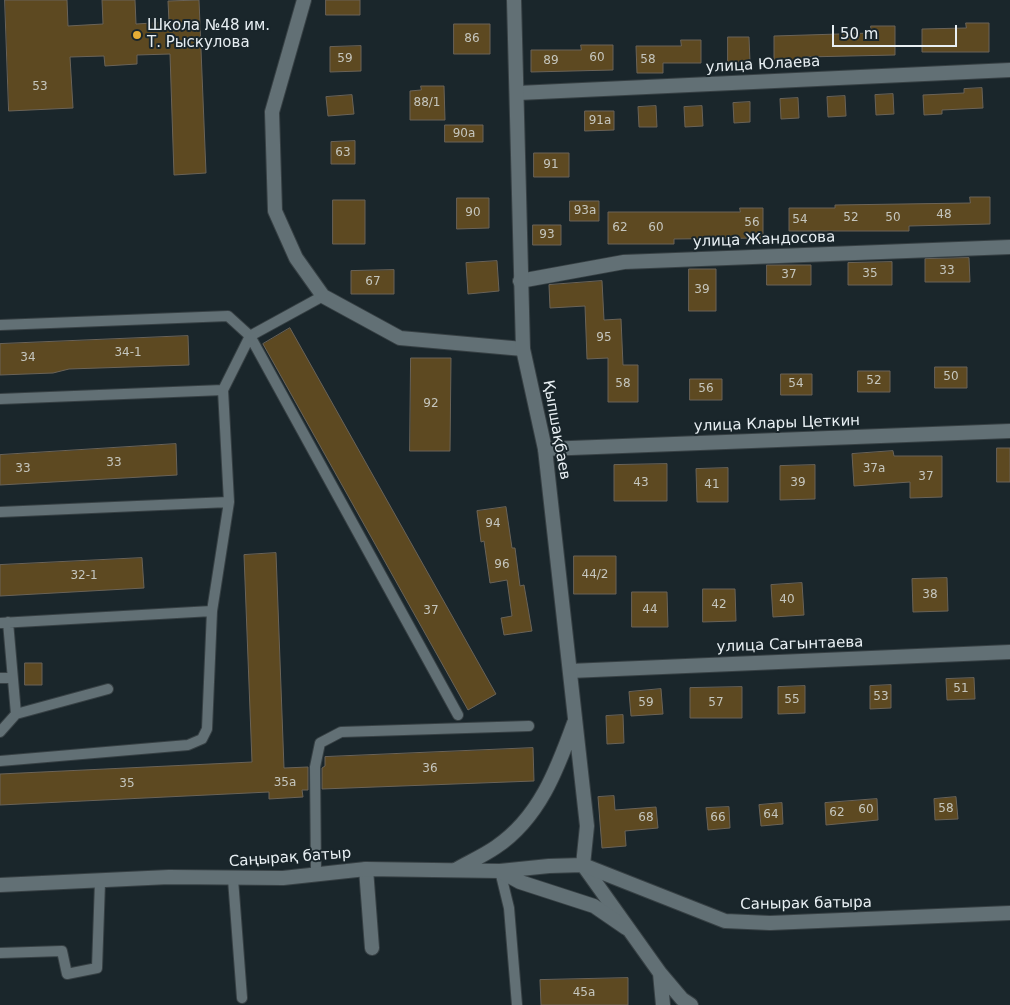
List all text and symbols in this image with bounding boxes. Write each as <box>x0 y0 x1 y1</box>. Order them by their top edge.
scale bar <box>835 15 960 47</box>
place label: Школа №48 им. Т. Рыскулова <box>147 17 270 52</box>
text: 50 m <box>840 25 878 43</box>
marker: Школа №48 им. Т. Рыскулова <box>131 29 143 41</box>
house number: 86 <box>464 32 480 46</box>
house number: 60 <box>589 51 605 65</box>
house number: 59 <box>337 52 353 66</box>
house number: 58 <box>640 53 656 67</box>
street label: улица Юлаева <box>705 53 821 77</box>
house number: 89 <box>543 54 559 68</box>
house number: 53 <box>32 80 48 94</box>
house number: 88/1 <box>414 96 440 110</box>
house number: 91а <box>589 114 611 128</box>
house number: 90а <box>453 127 475 141</box>
house number: 63 <box>335 146 351 160</box>
house number: 91 <box>543 158 559 172</box>
house number: 93а <box>574 204 596 218</box>
house number: 90 <box>465 206 481 220</box>
house number: 48 <box>936 208 952 222</box>
house number: 52 <box>843 211 859 225</box>
house number: 50 <box>885 211 901 225</box>
house number: 54 <box>792 213 808 227</box>
house number: 56 <box>744 216 760 230</box>
house number: 62 <box>612 221 628 235</box>
house number: 60 <box>648 221 664 235</box>
house number: 93 <box>539 228 555 242</box>
street label: улица Жандосова <box>692 229 836 251</box>
house number: 33 <box>939 264 955 278</box>
house number: 35 <box>862 267 878 281</box>
house number: 37 <box>781 268 797 282</box>
house number: 67 <box>365 275 381 289</box>
house number: 39 <box>694 283 710 297</box>
house number: 95 <box>596 331 612 345</box>
house number: 34-1 <box>114 346 142 360</box>
house number: 34 <box>20 351 36 365</box>
house number: 50 <box>943 370 959 384</box>
house number: 52 <box>866 374 882 388</box>
house number: 58 <box>615 377 631 391</box>
house number: 54 <box>788 377 804 391</box>
street label: Қыпшақбаев <box>538 379 574 481</box>
house number: 56 <box>698 382 714 396</box>
house number: 92 <box>423 397 439 411</box>
street label: улица Клары Цеткин <box>694 412 860 436</box>
house number: 33 <box>106 456 122 470</box>
house number: 33 <box>15 462 31 476</box>
house number: 37а <box>863 462 885 476</box>
house number: 37 <box>918 470 934 484</box>
house number: 43 <box>633 476 649 490</box>
house number: 39 <box>790 476 806 490</box>
house number: 41 <box>704 478 720 492</box>
house number: 94 <box>485 517 501 531</box>
house number: 96 <box>494 558 510 572</box>
house number: 44/2 <box>582 568 608 582</box>
house number: 32-1 <box>70 569 98 583</box>
house number: 38 <box>922 588 938 602</box>
house number: 40 <box>779 593 795 607</box>
house number: 42 <box>711 598 727 612</box>
house number: 44 <box>642 603 658 617</box>
house number: 37 <box>423 604 439 618</box>
street label: улица Сагынтаева <box>716 633 864 657</box>
house number: 51 <box>953 682 969 696</box>
house number: 53 <box>873 690 889 704</box>
house number: 55 <box>784 693 800 707</box>
house number: 59 <box>638 696 654 710</box>
house number: 57 <box>708 696 724 710</box>
house number: 36 <box>422 762 438 776</box>
house number: 35а <box>274 776 296 790</box>
house number: 35 <box>119 777 135 791</box>
house number: 58 <box>938 802 954 816</box>
house number: 60 <box>858 803 874 817</box>
house number: 62 <box>829 806 845 820</box>
house number: 64 <box>763 808 779 822</box>
house number: 68 <box>638 811 654 825</box>
house number: 66 <box>710 811 726 825</box>
street label: Саңырақ батыр <box>228 845 352 871</box>
street label: Санырак батыра <box>740 894 872 914</box>
house number: 45а <box>573 986 595 1000</box>

